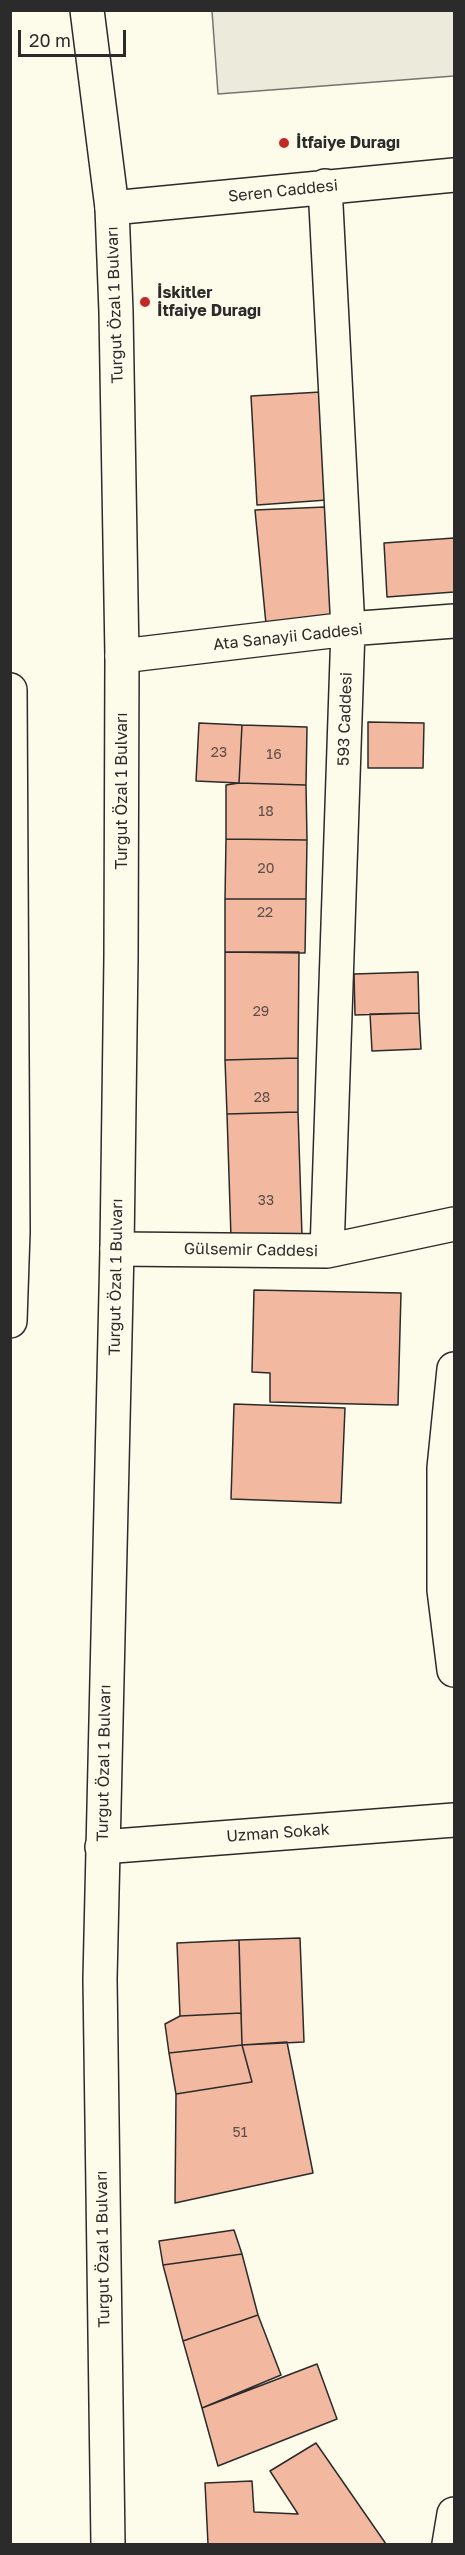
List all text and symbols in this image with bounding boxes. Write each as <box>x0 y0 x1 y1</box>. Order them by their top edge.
scale bar <box>21 18 129 56</box>
text: 20 m <box>29 29 71 51</box>
place label: İtfaiye Durağı <box>296 133 400 153</box>
marker: İtfaiye Durağı <box>277 136 291 150</box>
street label: Seren Caddesi <box>227 176 339 206</box>
street label: Turgut Özal 1 Bulvarı <box>103 226 127 384</box>
place label: İskitler İtfaiye Durağı <box>157 283 261 321</box>
marker: İskitler İtfaiye Durağı <box>138 295 152 309</box>
street label: Ata Sanayii Caddesi <box>212 620 364 654</box>
street label: 593 Caddesi <box>334 672 356 766</box>
street label: Turgut Özal 1 Bulvarı <box>112 712 132 870</box>
house number: 23 <box>211 745 227 761</box>
house number: 16 <box>266 747 282 763</box>
house number: 18 <box>258 804 274 820</box>
house number: 20 <box>258 861 274 877</box>
house number: 22 <box>257 905 273 921</box>
house number: 29 <box>253 1004 269 1020</box>
house number: 28 <box>254 1090 270 1106</box>
house number: 33 <box>258 1193 274 1209</box>
street label: Turgut Özal 1 Bulvarı <box>105 1198 127 1356</box>
street label: Gülsemir Caddesi <box>184 1239 318 1261</box>
street label: Turgut Özal 1 Bulvarı <box>93 1684 115 1842</box>
street label: Uzman Sokak <box>226 1820 330 1846</box>
house number: 51 <box>233 2125 247 2141</box>
street label: Turgut Özal 1 Bulvarı <box>92 2170 114 2328</box>

